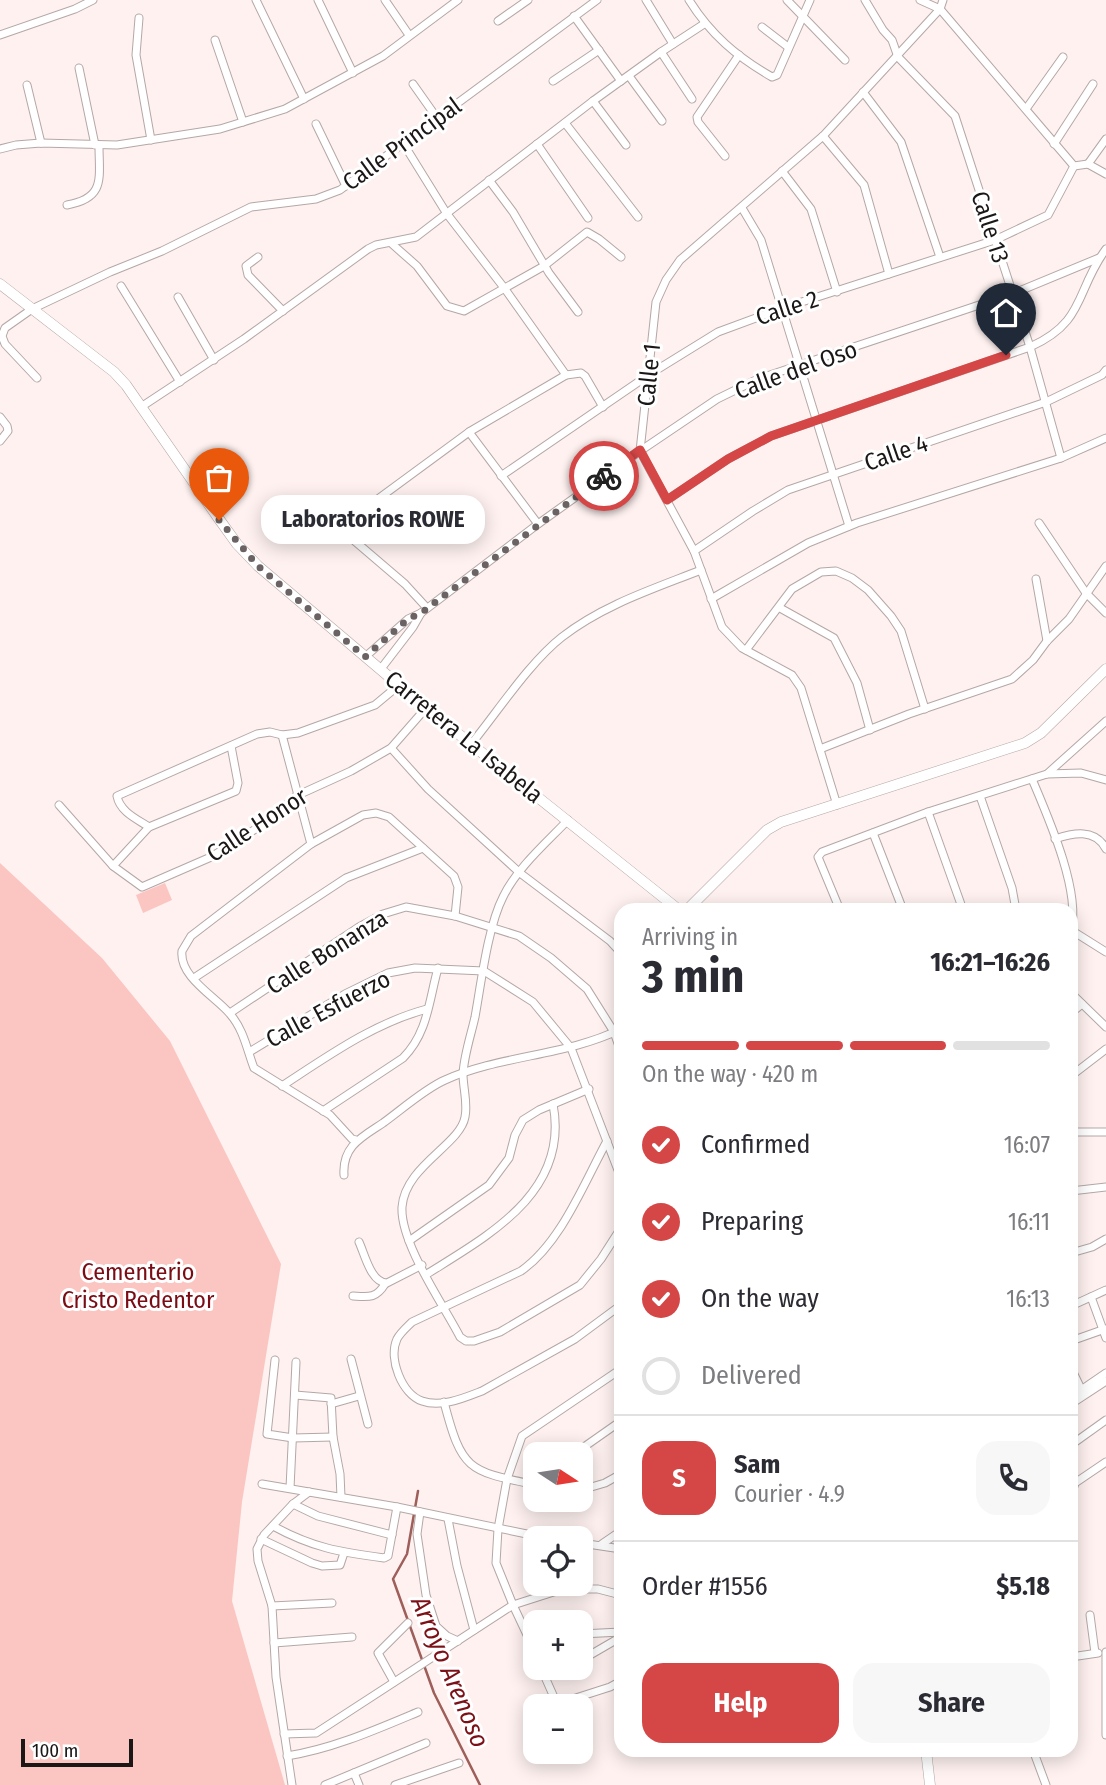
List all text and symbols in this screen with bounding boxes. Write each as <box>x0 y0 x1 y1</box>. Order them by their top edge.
street label: Calle Principal <box>337 92 467 196</box>
street label: Calle 13 <box>965 188 1015 266</box>
pin <box>976 283 1036 355</box>
street label: Calle 2 <box>752 285 822 331</box>
icon: home <box>987 294 1025 332</box>
street label: Calle del Oso <box>731 335 861 405</box>
street label: Calle 1 <box>632 342 666 408</box>
street label: Calle 4 <box>861 429 931 477</box>
courier <box>569 441 639 511</box>
pin <box>189 448 249 520</box>
icon: bike <box>585 457 623 495</box>
icon: bag <box>200 459 238 497</box>
callout: Laboratorios ROWE <box>261 496 485 544</box>
text: Laboratorios ROWE <box>281 505 465 533</box>
street label: Carretera La Isabela <box>380 665 548 809</box>
street label: Calle Honor <box>201 782 313 868</box>
street label: Calle Bonanza <box>261 904 393 1000</box>
text: Arriving in <box>642 923 738 951</box>
text: 16:21–16:26 <box>930 947 1050 978</box>
text: 3 min <box>642 949 744 1004</box>
street label: Calle Esfuerzo <box>261 965 395 1053</box>
text: On the way · 420 m <box>642 1060 818 1088</box>
icon: check <box>642 1126 680 1164</box>
text: Confirmed <box>701 1129 811 1160</box>
text: 16:07 <box>1004 1131 1050 1159</box>
icon: check <box>642 1203 680 1241</box>
text: Preparing <box>701 1206 803 1237</box>
text: 16:11 <box>1008 1208 1050 1236</box>
park label: Cementerio Cristo Redentor <box>62 1258 215 1314</box>
icon: check <box>642 1280 680 1318</box>
text: On the way <box>701 1283 819 1314</box>
text: 16:13 <box>1006 1285 1050 1313</box>
text: Delivered <box>701 1360 802 1391</box>
button: phone <box>976 1441 1050 1515</box>
north arrow <box>523 1442 593 1512</box>
map controls <box>523 1442 593 1764</box>
text: Sam <box>734 1449 780 1480</box>
text: S <box>672 1463 686 1494</box>
text: Courier · 4.9 <box>734 1480 845 1508</box>
button: locate <box>523 1526 593 1596</box>
text: Order #1556 <box>642 1571 768 1602</box>
text: $5.18 <box>996 1571 1050 1602</box>
water label: Arroyo Arenoso <box>404 1591 496 1752</box>
button: + <box>523 1610 593 1680</box>
button: Help <box>642 1663 839 1743</box>
button: Share <box>853 1663 1050 1743</box>
button: − <box>523 1694 593 1764</box>
scale bar <box>21 1736 133 1768</box>
text: 100 m <box>32 1739 78 1762</box>

